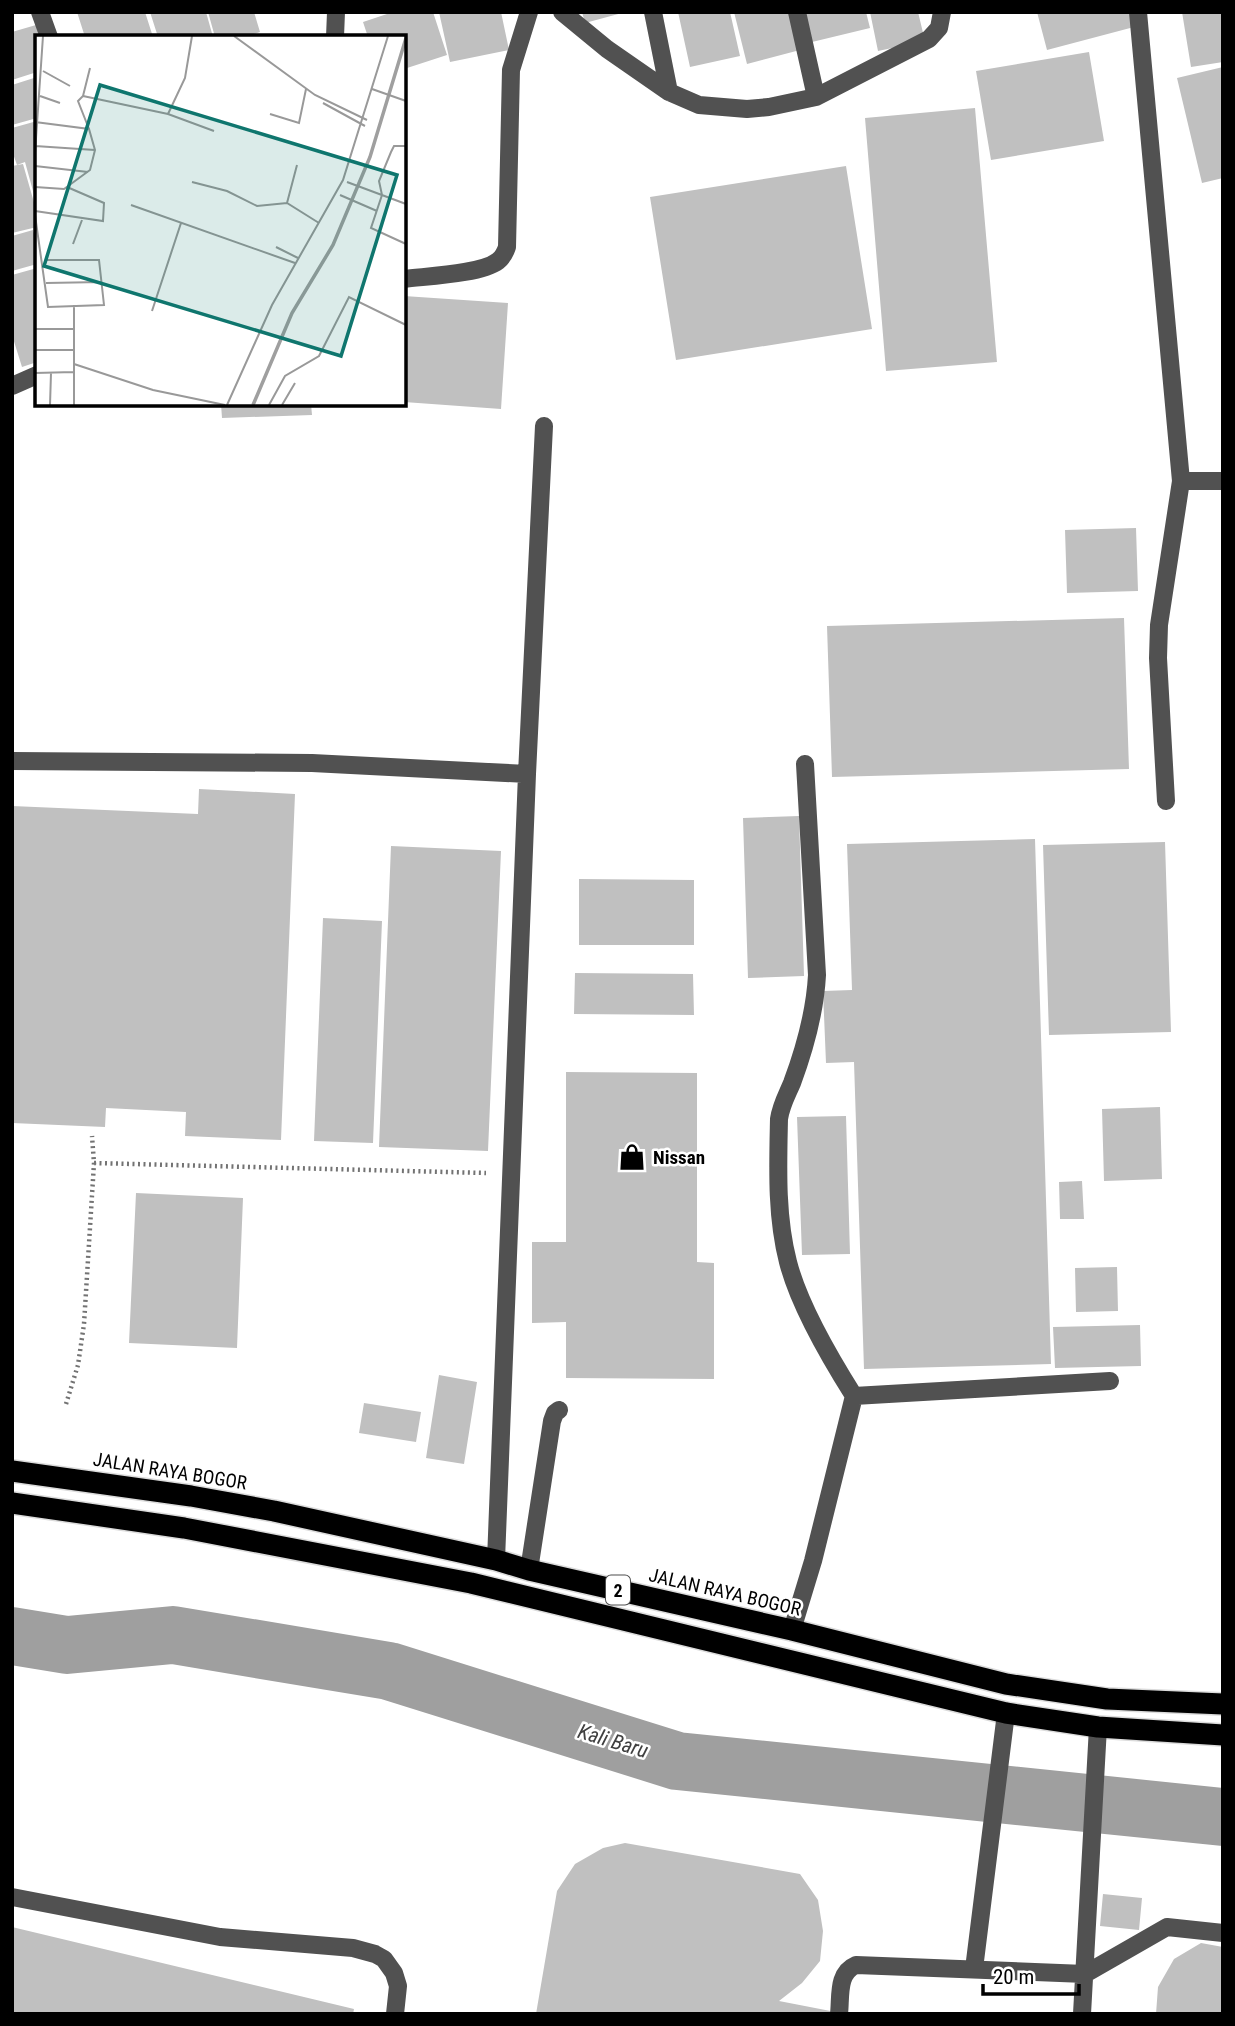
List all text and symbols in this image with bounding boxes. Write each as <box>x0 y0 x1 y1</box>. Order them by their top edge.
inset map <box>35 35 406 406</box>
shop icon: Nissan <box>617 1142 647 1172</box>
place label: Nissan <box>653 1146 705 1169</box>
street label: JALAN RAYA BOGOR <box>91 1447 249 1495</box>
street label: JALAN RAYA BOGOR <box>647 1563 803 1621</box>
road number: 2 <box>606 1576 630 1604</box>
water label: Kali Baru <box>575 1719 651 1763</box>
scale bar <box>983 1952 1079 1996</box>
text: 20 m <box>993 1965 1034 1989</box>

